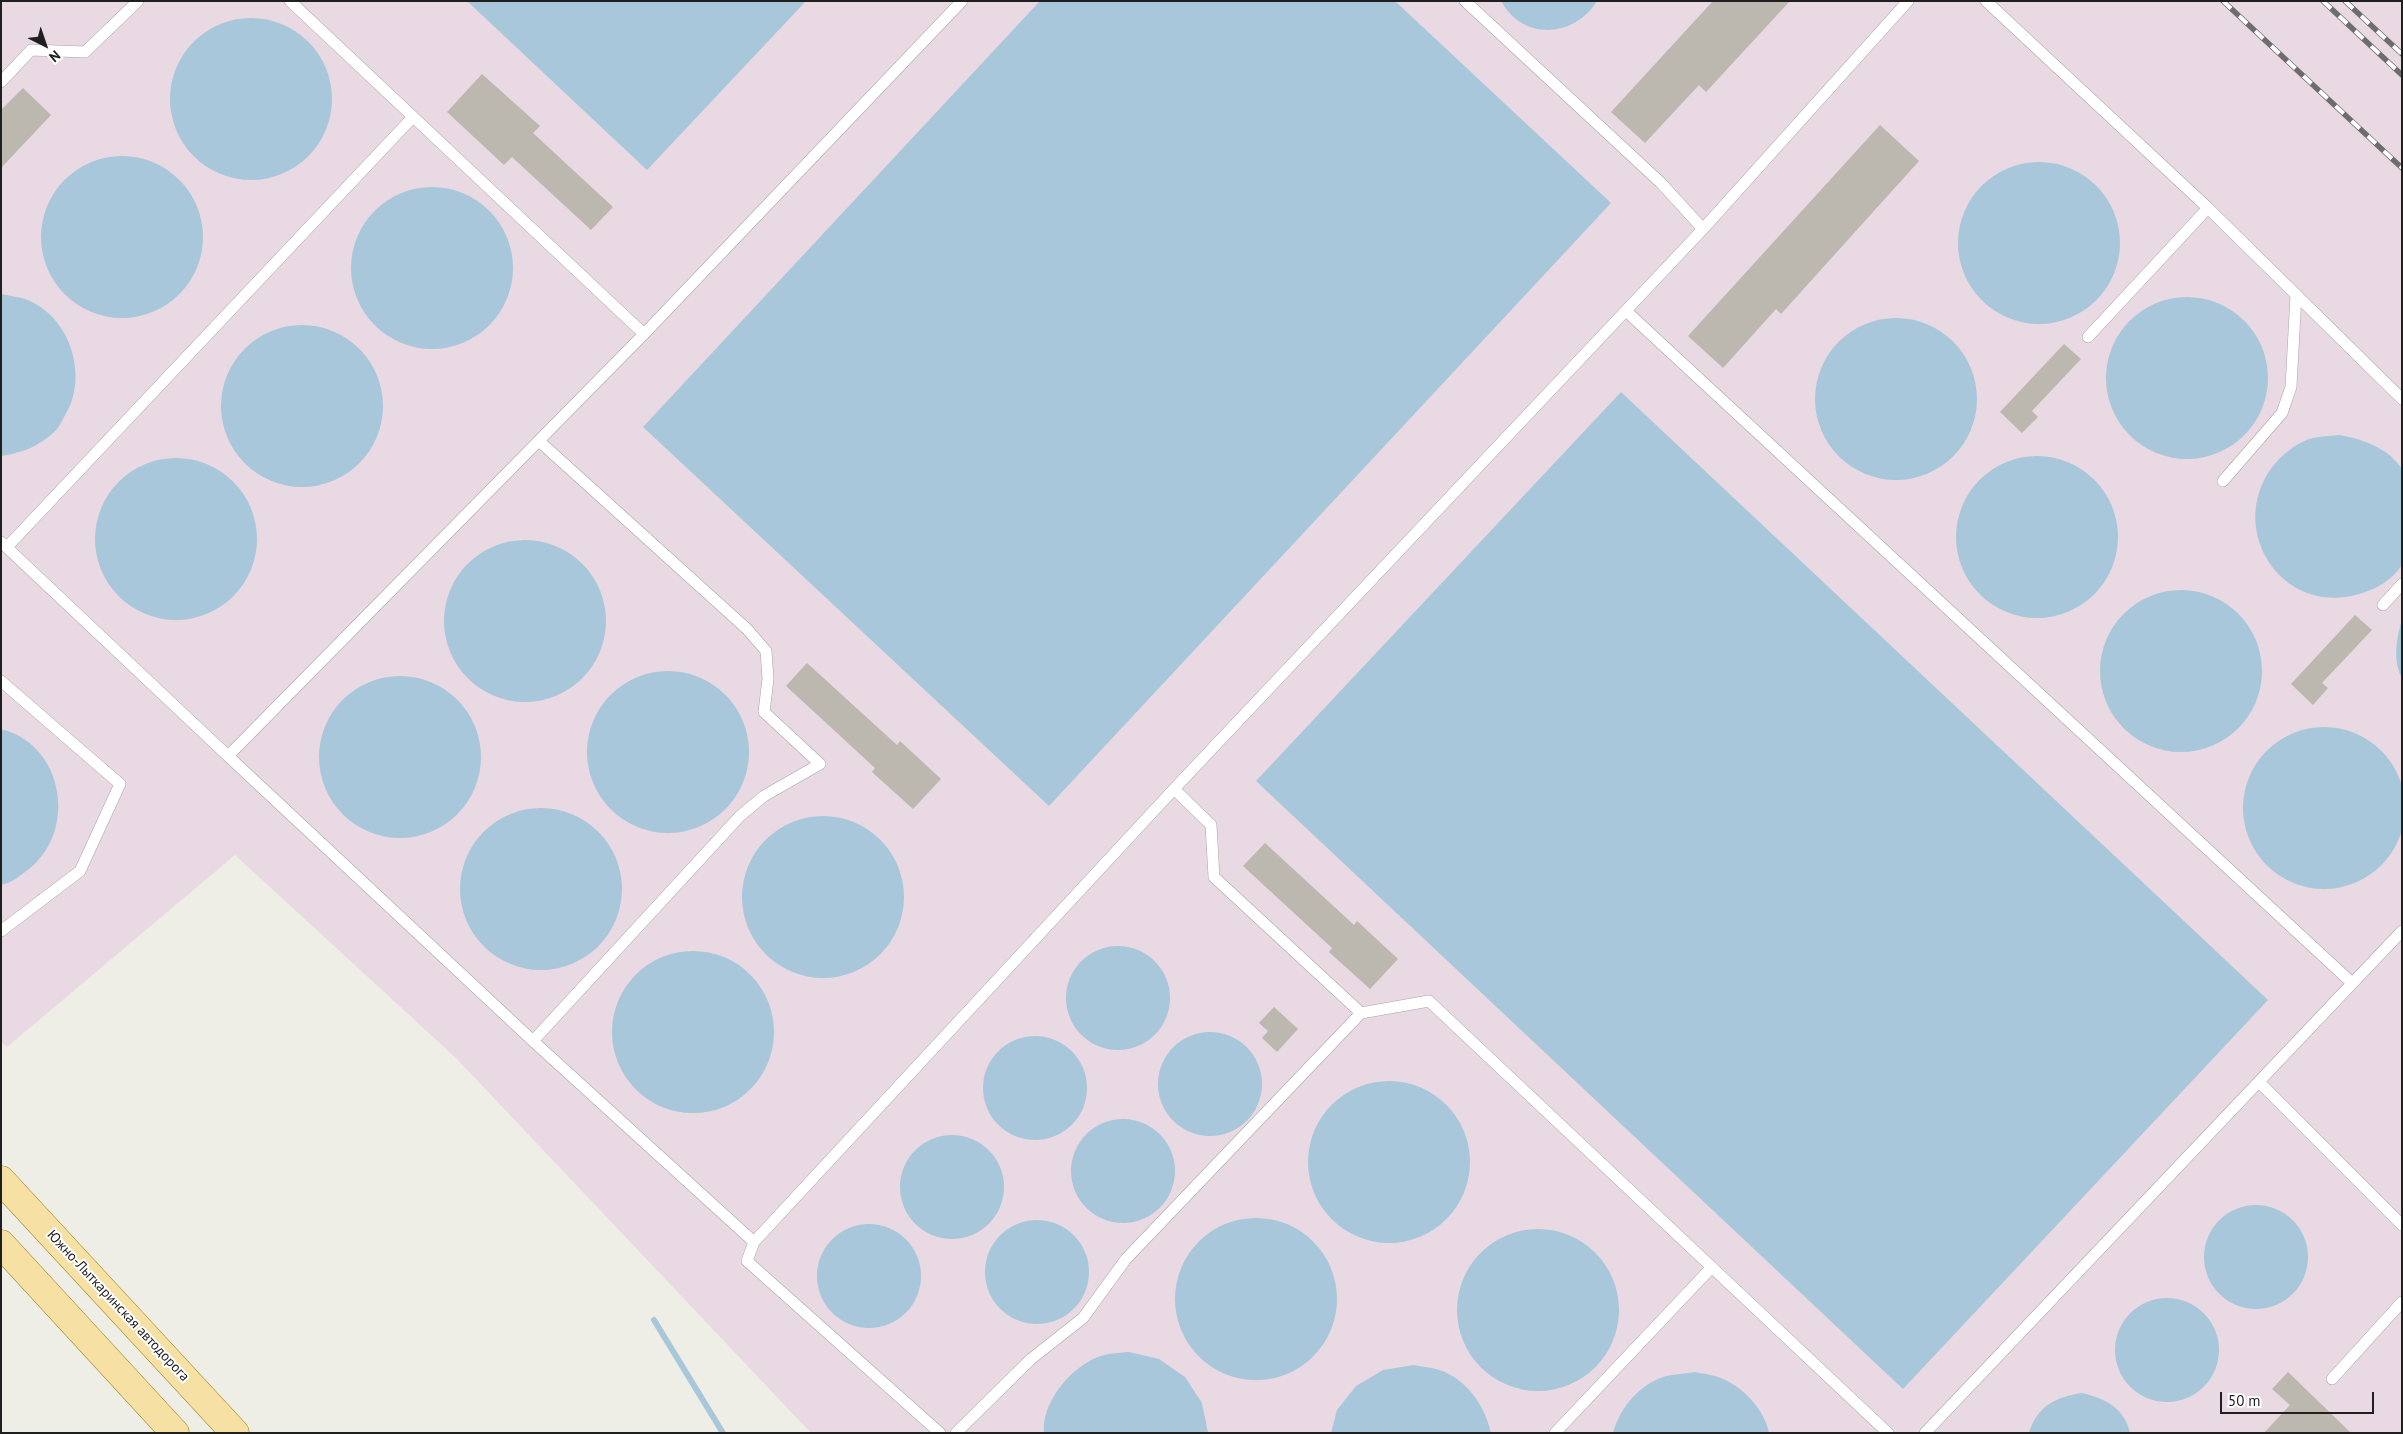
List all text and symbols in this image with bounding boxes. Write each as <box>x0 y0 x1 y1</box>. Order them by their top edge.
north arrow <box>20 20 70 70</box>
text: N <box>45 47 64 66</box>
street label: Южно-Лыткаринская автодорога <box>43 1227 193 1385</box>
scale bar <box>2223 1382 2377 1414</box>
text: 50 m <box>2228 1391 2261 1410</box>

